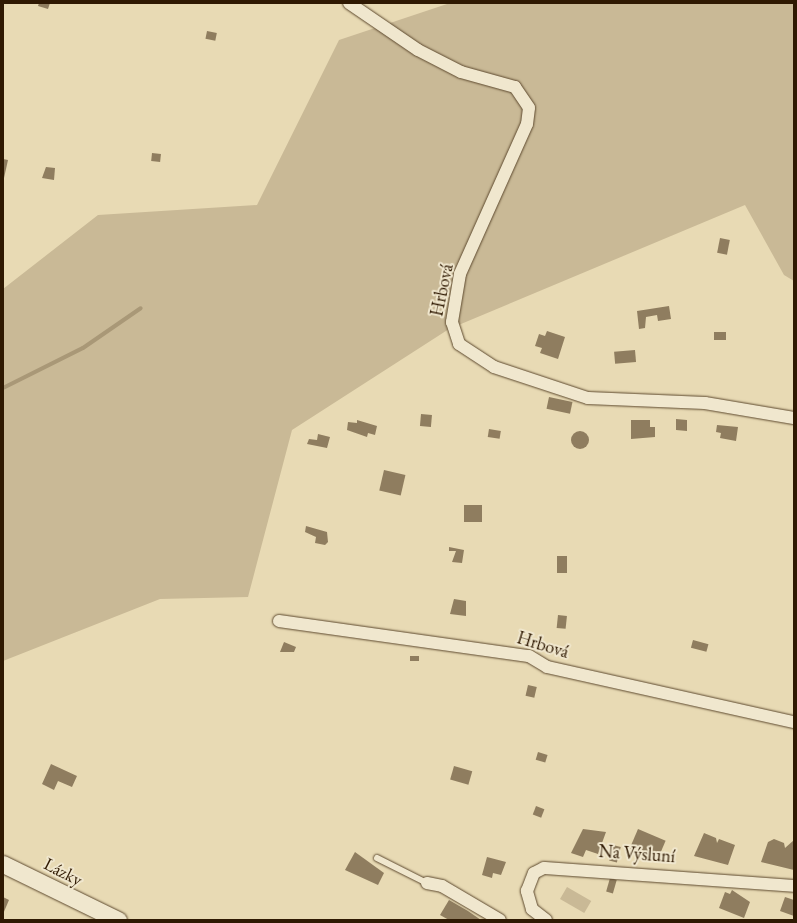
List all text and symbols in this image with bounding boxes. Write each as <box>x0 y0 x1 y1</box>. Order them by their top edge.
street label: Hrbová <box>426 262 458 318</box>
street label: Hrbová <box>514 627 572 663</box>
street label: Na Výsluní <box>598 841 676 867</box>
street label: Lázky <box>40 853 86 891</box>

